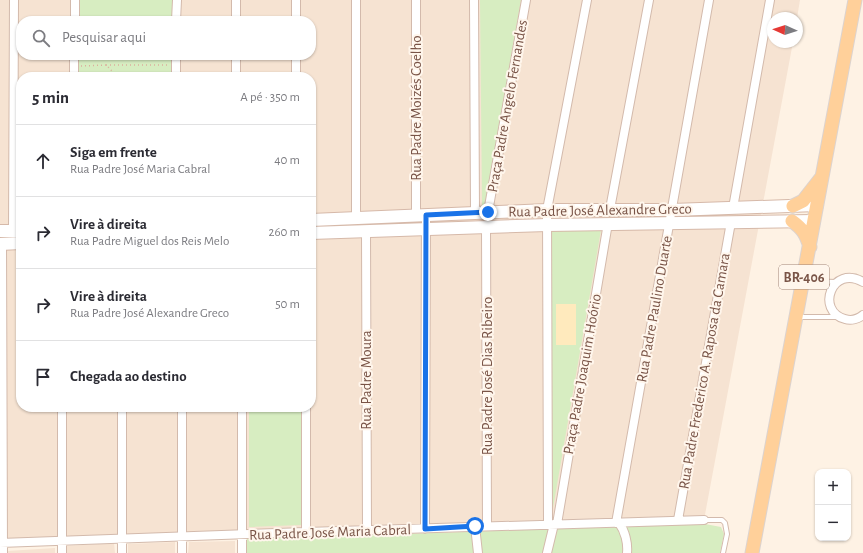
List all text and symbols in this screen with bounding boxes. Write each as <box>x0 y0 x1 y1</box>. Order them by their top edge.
north arrow <box>767 12 803 48</box>
search box <box>16 16 316 60</box>
street label: Praça Padre Angelo Fernandes <box>485 19 530 193</box>
icon: search <box>30 27 52 49</box>
text: Pesquisar aqui <box>62 30 146 45</box>
street label: Rua Padre Moizés Coelho <box>409 35 424 181</box>
text: 5 min <box>32 89 69 106</box>
text: A pé · 350 m <box>240 91 300 104</box>
text: Siga em frente <box>70 145 157 160</box>
icon: ahead <box>32 150 54 172</box>
text: 40 m <box>274 154 300 167</box>
text: Rua Padre José Maria Cabral <box>70 163 210 176</box>
street label: Rua Padre José Alexandre Greco <box>508 201 692 220</box>
route end <box>479 203 497 221</box>
text: Vire à direita <box>70 217 147 232</box>
icon: right <box>32 222 54 244</box>
text: 260 m <box>269 226 300 239</box>
street label: Rua Padre Paulino Duarte <box>634 234 675 384</box>
text: Rua Padre Miguel dos Reis Melo <box>70 235 229 248</box>
street label: Rua Padre Frederico A. Raposa da Camara <box>676 252 733 490</box>
road number: BR-406 <box>779 265 829 289</box>
text: Vire à direita <box>70 289 147 304</box>
street label: Praça Padre Joaquim Hoório <box>561 293 604 456</box>
icon: right <box>32 294 54 316</box>
street label: Rua Padre José Dias Ribeiro <box>480 297 495 455</box>
text: 50 m <box>275 298 300 311</box>
text: Rua Padre José Alexandre Greco <box>70 307 229 320</box>
street label: Rua Padre Moura <box>359 330 374 430</box>
icon: arrive <box>32 366 54 388</box>
text: Chegada ao destino <box>70 369 187 384</box>
map controls <box>815 469 851 541</box>
button: + <box>815 469 851 505</box>
button: − <box>815 505 851 541</box>
route start <box>466 517 484 535</box>
street label: Rua Padre José Maria Cabral <box>249 522 411 543</box>

